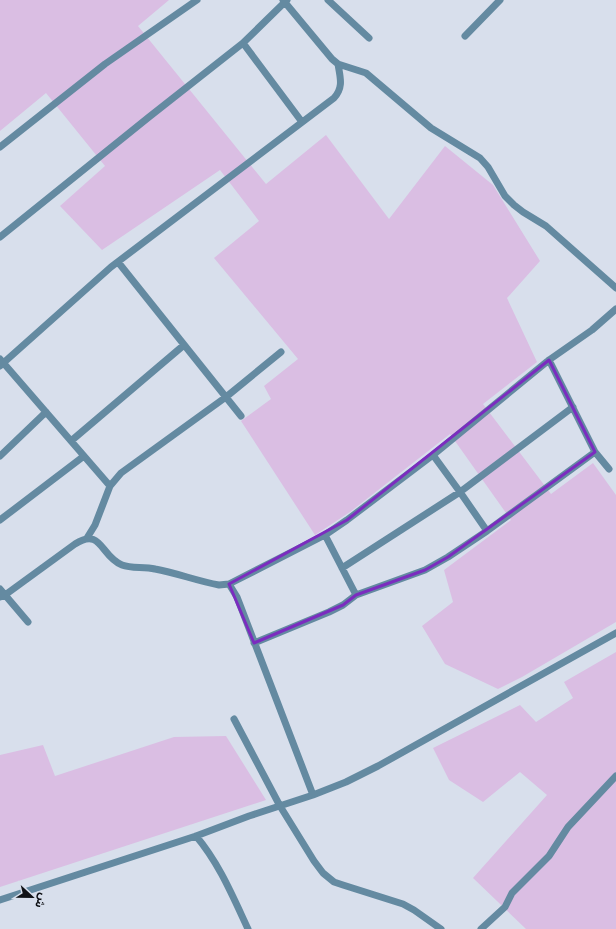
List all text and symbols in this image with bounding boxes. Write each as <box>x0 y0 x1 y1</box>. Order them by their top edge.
north arrow <box>12 877 52 917</box>
text: ش <box>32 891 50 910</box>

